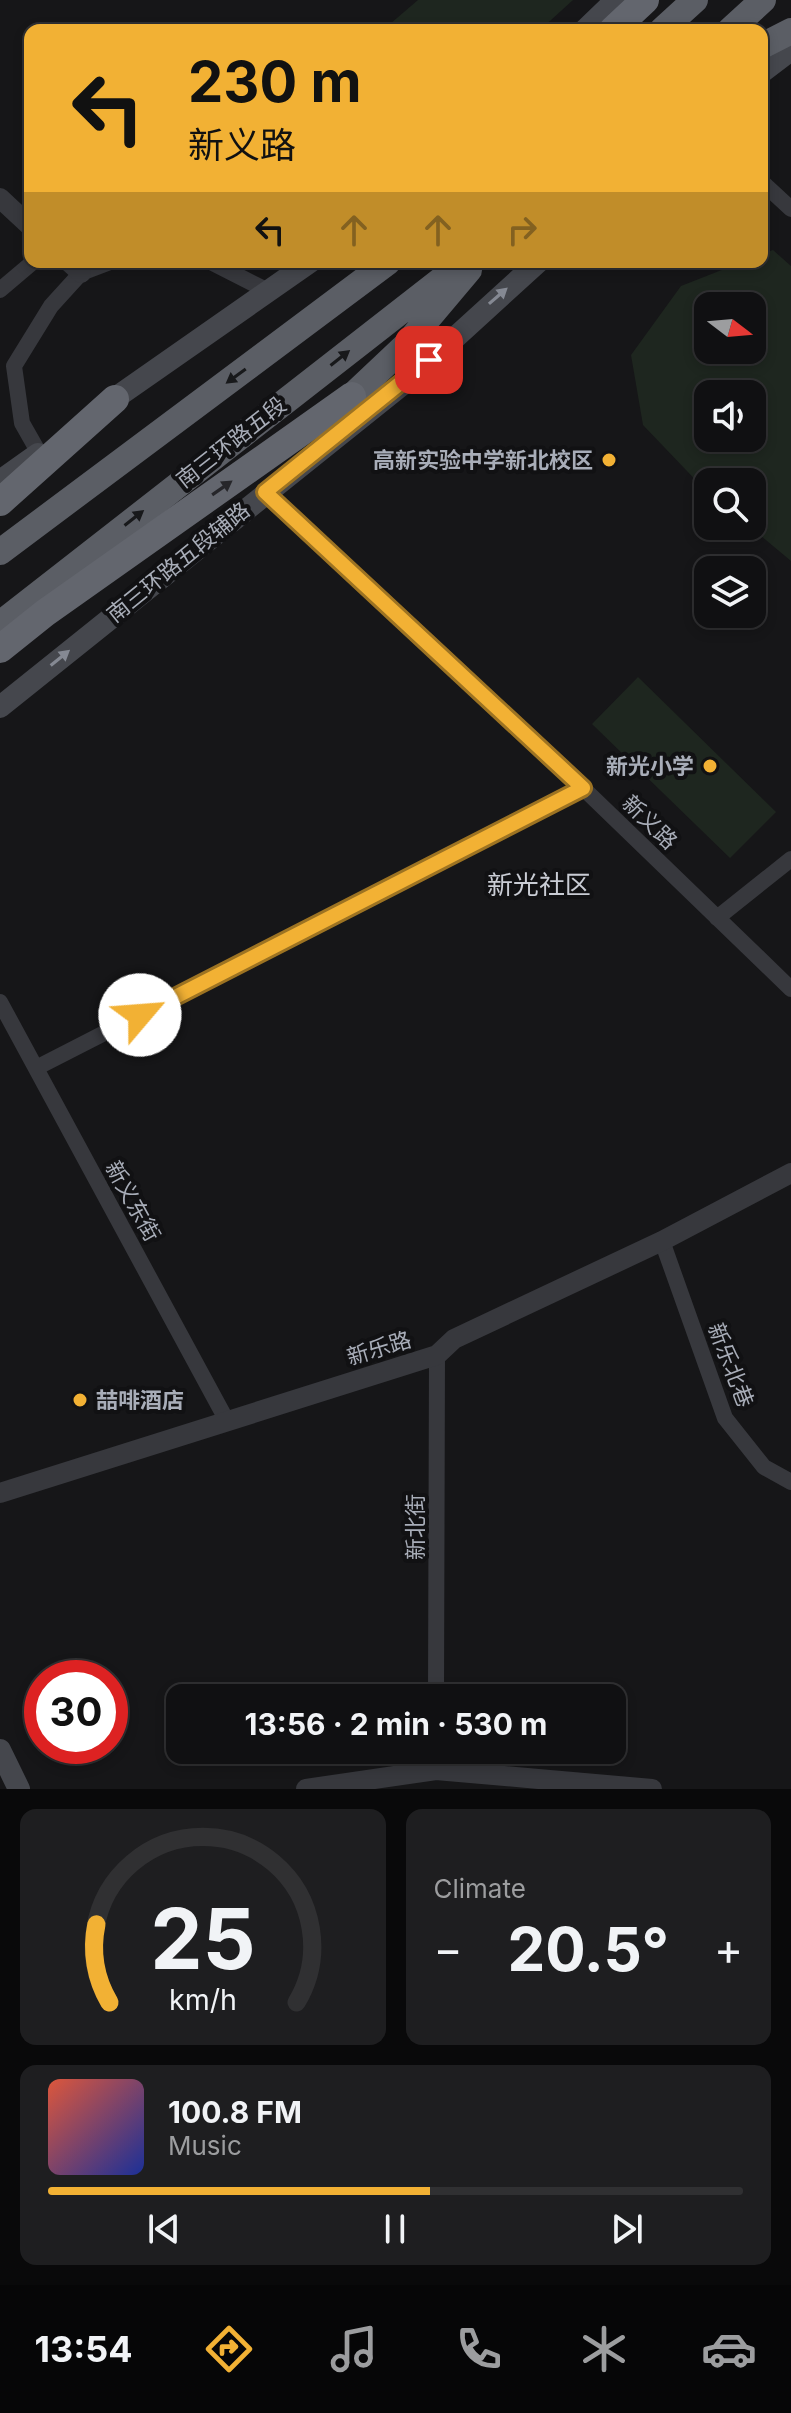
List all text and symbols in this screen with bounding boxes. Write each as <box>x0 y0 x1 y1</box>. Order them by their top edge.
text: 230 m <box>188 48 362 116</box>
icon: left <box>56 56 160 160</box>
text: 新义路 <box>188 123 296 167</box>
icon: left <box>248 208 292 252</box>
icon: ahead <box>332 208 376 252</box>
icon: ahead <box>416 208 460 252</box>
icon: right <box>500 208 544 252</box>
one-way arrow <box>489 288 508 306</box>
north arrow <box>694 292 766 364</box>
map controls <box>694 292 766 628</box>
pin <box>395 326 463 394</box>
icon: arrive <box>407 338 451 382</box>
one-way arrow <box>330 351 350 367</box>
one-way arrow <box>225 368 247 384</box>
button: sound <box>694 380 766 452</box>
street label: 南三环路五段 <box>171 391 291 493</box>
place label: 高新实验中学新北校区 <box>373 447 593 473</box>
marker: 高新实验中学新北校区 <box>600 451 618 469</box>
button: search <box>694 468 766 540</box>
one-way arrow <box>211 481 232 496</box>
street label: 南三环路五段辅路 <box>101 497 255 627</box>
one-way arrow <box>124 510 144 526</box>
button: layers <box>694 556 766 628</box>
one-way arrow <box>50 649 71 666</box>
place label: 新光小学 <box>606 753 694 779</box>
marker: 新光小学 <box>701 757 719 775</box>
street label: 新义路 <box>617 790 683 854</box>
district label: 新光社区 <box>487 869 591 900</box>
position arrow <box>98 973 182 1057</box>
street label: 新义东街 <box>100 1156 166 1246</box>
street label: 新乐北巷 <box>703 1319 759 1411</box>
street label: 新乐路 <box>344 1326 414 1370</box>
place label: 喆啡酒店 <box>96 1387 184 1413</box>
marker: 喆啡酒店 <box>71 1391 89 1409</box>
street label: 新北街 <box>402 1494 428 1560</box>
speed limit sign: 30 <box>24 1660 128 1764</box>
text: 13:56 · 2 min · 530 m <box>245 1706 547 1742</box>
text: Climate <box>434 1873 526 1904</box>
text: 25 <box>150 1888 256 1989</box>
text: 20.5° <box>507 1913 669 1985</box>
text: − <box>434 1922 463 1976</box>
text: + <box>714 1922 743 1976</box>
text: km/h <box>169 1982 237 2017</box>
text: 100.8 FM <box>168 2094 302 2130</box>
text: Music <box>168 2130 242 2161</box>
icon: previous <box>142 2207 186 2251</box>
icon: pause <box>373 2207 417 2251</box>
icon: next <box>605 2207 649 2251</box>
icon: directions <box>201 2321 257 2377</box>
icon: music <box>326 2321 382 2377</box>
icon: phone <box>451 2321 507 2377</box>
icon: climate <box>576 2321 632 2377</box>
icon: car <box>701 2321 757 2377</box>
text: 13:54 <box>34 2327 133 2371</box>

